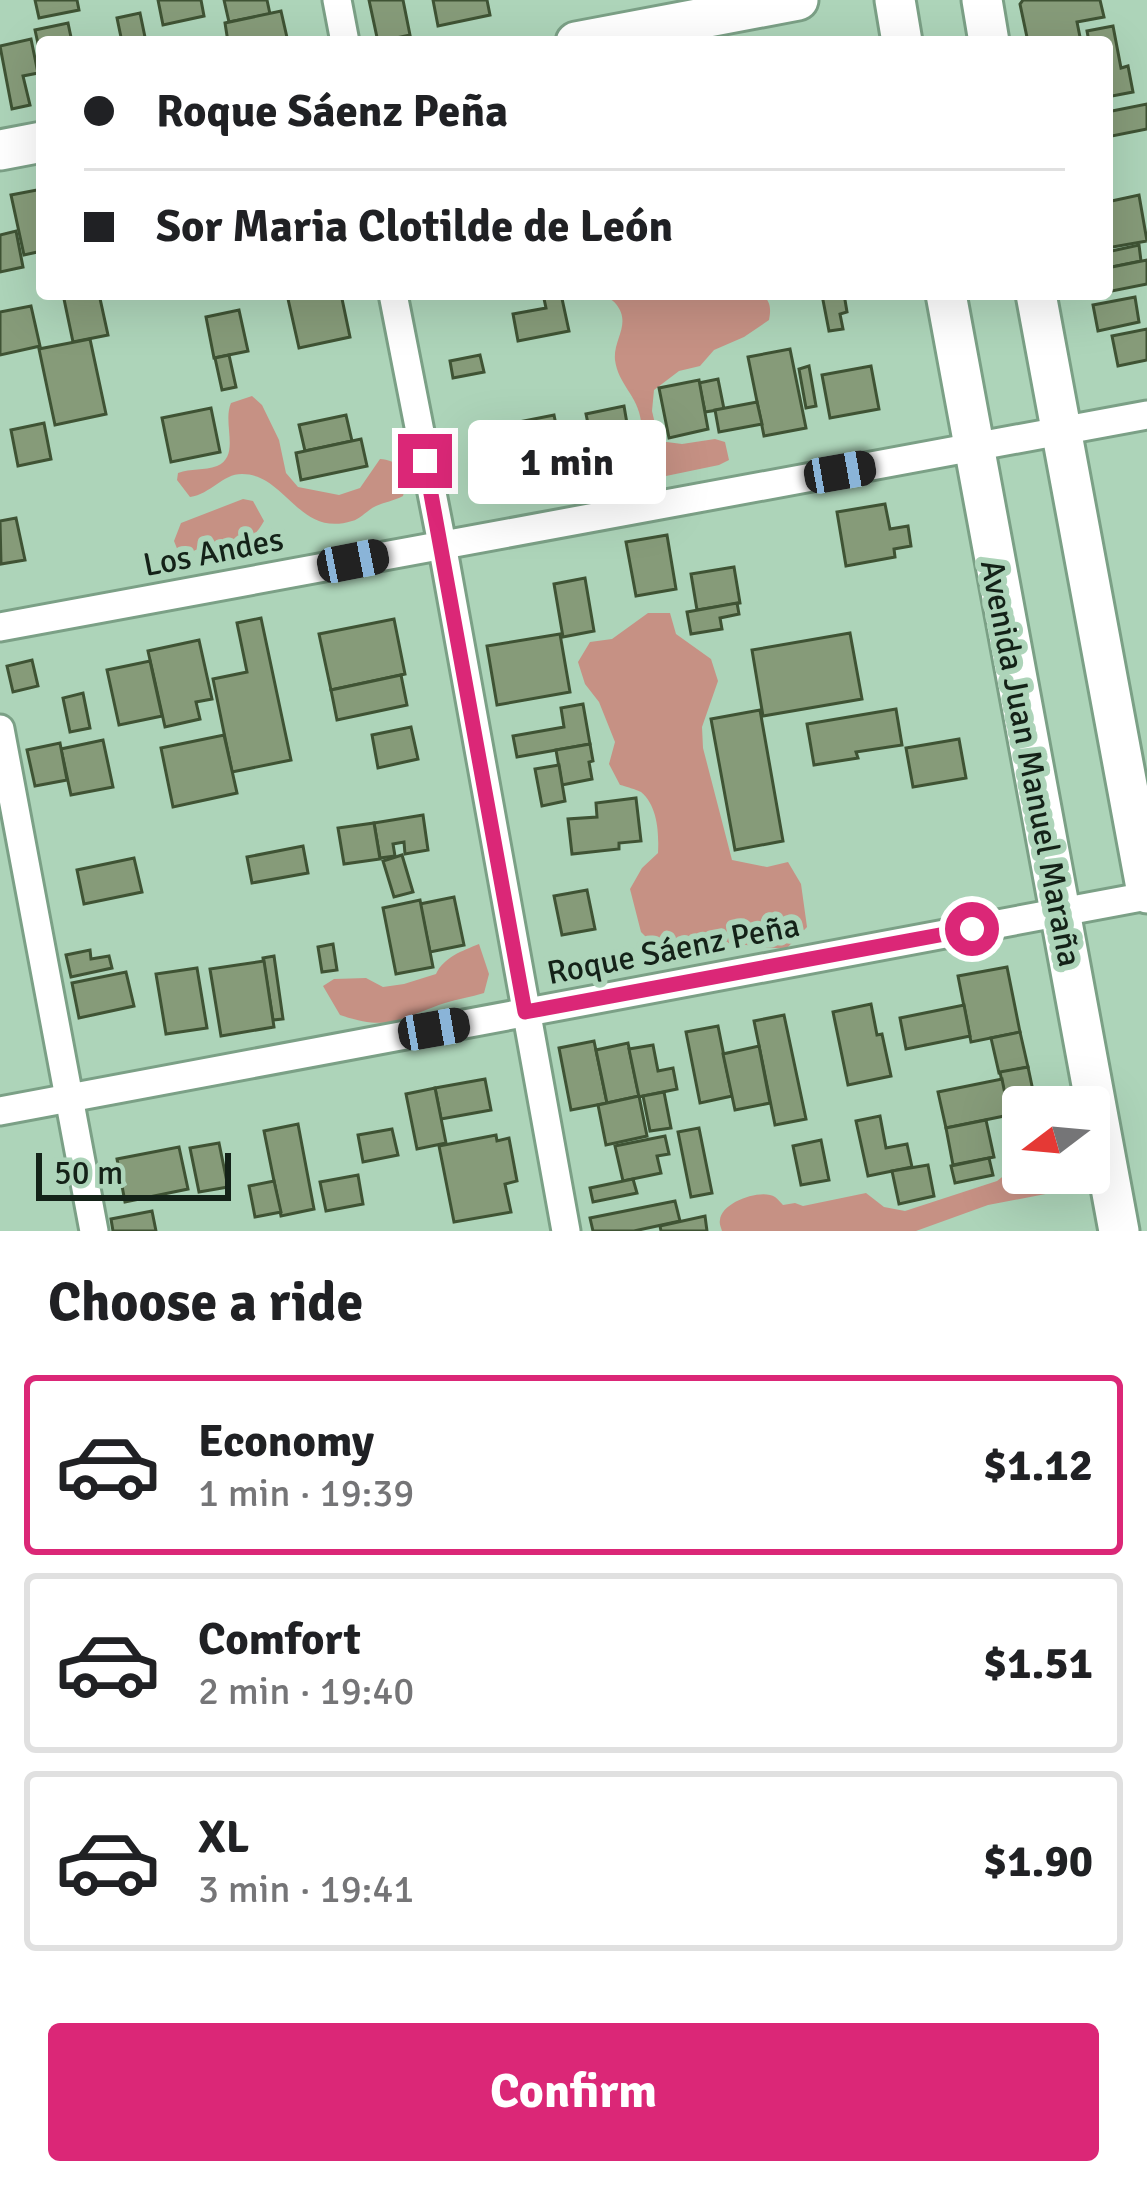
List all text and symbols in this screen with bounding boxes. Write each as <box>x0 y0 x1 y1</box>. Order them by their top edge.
text: Roque Sáenz Peña <box>156 84 508 139</box>
text: Sor Maria Clotilde de León <box>156 199 673 254</box>
callout: 1 min <box>467 419 665 503</box>
route end <box>398 434 452 488</box>
text: 1 min <box>520 438 614 486</box>
car <box>801 448 879 496</box>
street label: Los Andes <box>140 519 287 586</box>
car <box>314 536 392 586</box>
street label: Avenida Juan Manuel Maraña <box>971 556 1090 970</box>
route start <box>945 902 999 956</box>
street label: Roque Sáenz Peña <box>544 905 803 994</box>
car <box>395 1005 473 1053</box>
north arrow <box>1002 1086 1110 1194</box>
map controls <box>1002 1086 1110 1194</box>
scale bar <box>36 1147 231 1200</box>
text: 50 m <box>54 1153 123 1194</box>
text: Choose a ride <box>48 1269 363 1336</box>
icon: car <box>54 1411 162 1519</box>
text: Economy <box>198 1414 374 1469</box>
text: $1.12 <box>983 1438 1093 1493</box>
text: 1 min · 19:39 <box>198 1469 414 1517</box>
icon: car <box>54 1609 162 1717</box>
text: Comfort <box>198 1612 361 1667</box>
text: $1.51 <box>983 1636 1093 1691</box>
text: 2 min · 19:40 <box>198 1667 414 1715</box>
icon: car <box>54 1807 162 1915</box>
text: XL <box>198 1810 249 1865</box>
text: $1.90 <box>983 1834 1093 1889</box>
text: 3 min · 19:41 <box>198 1865 414 1913</box>
button: Confirm <box>48 2023 1099 2161</box>

